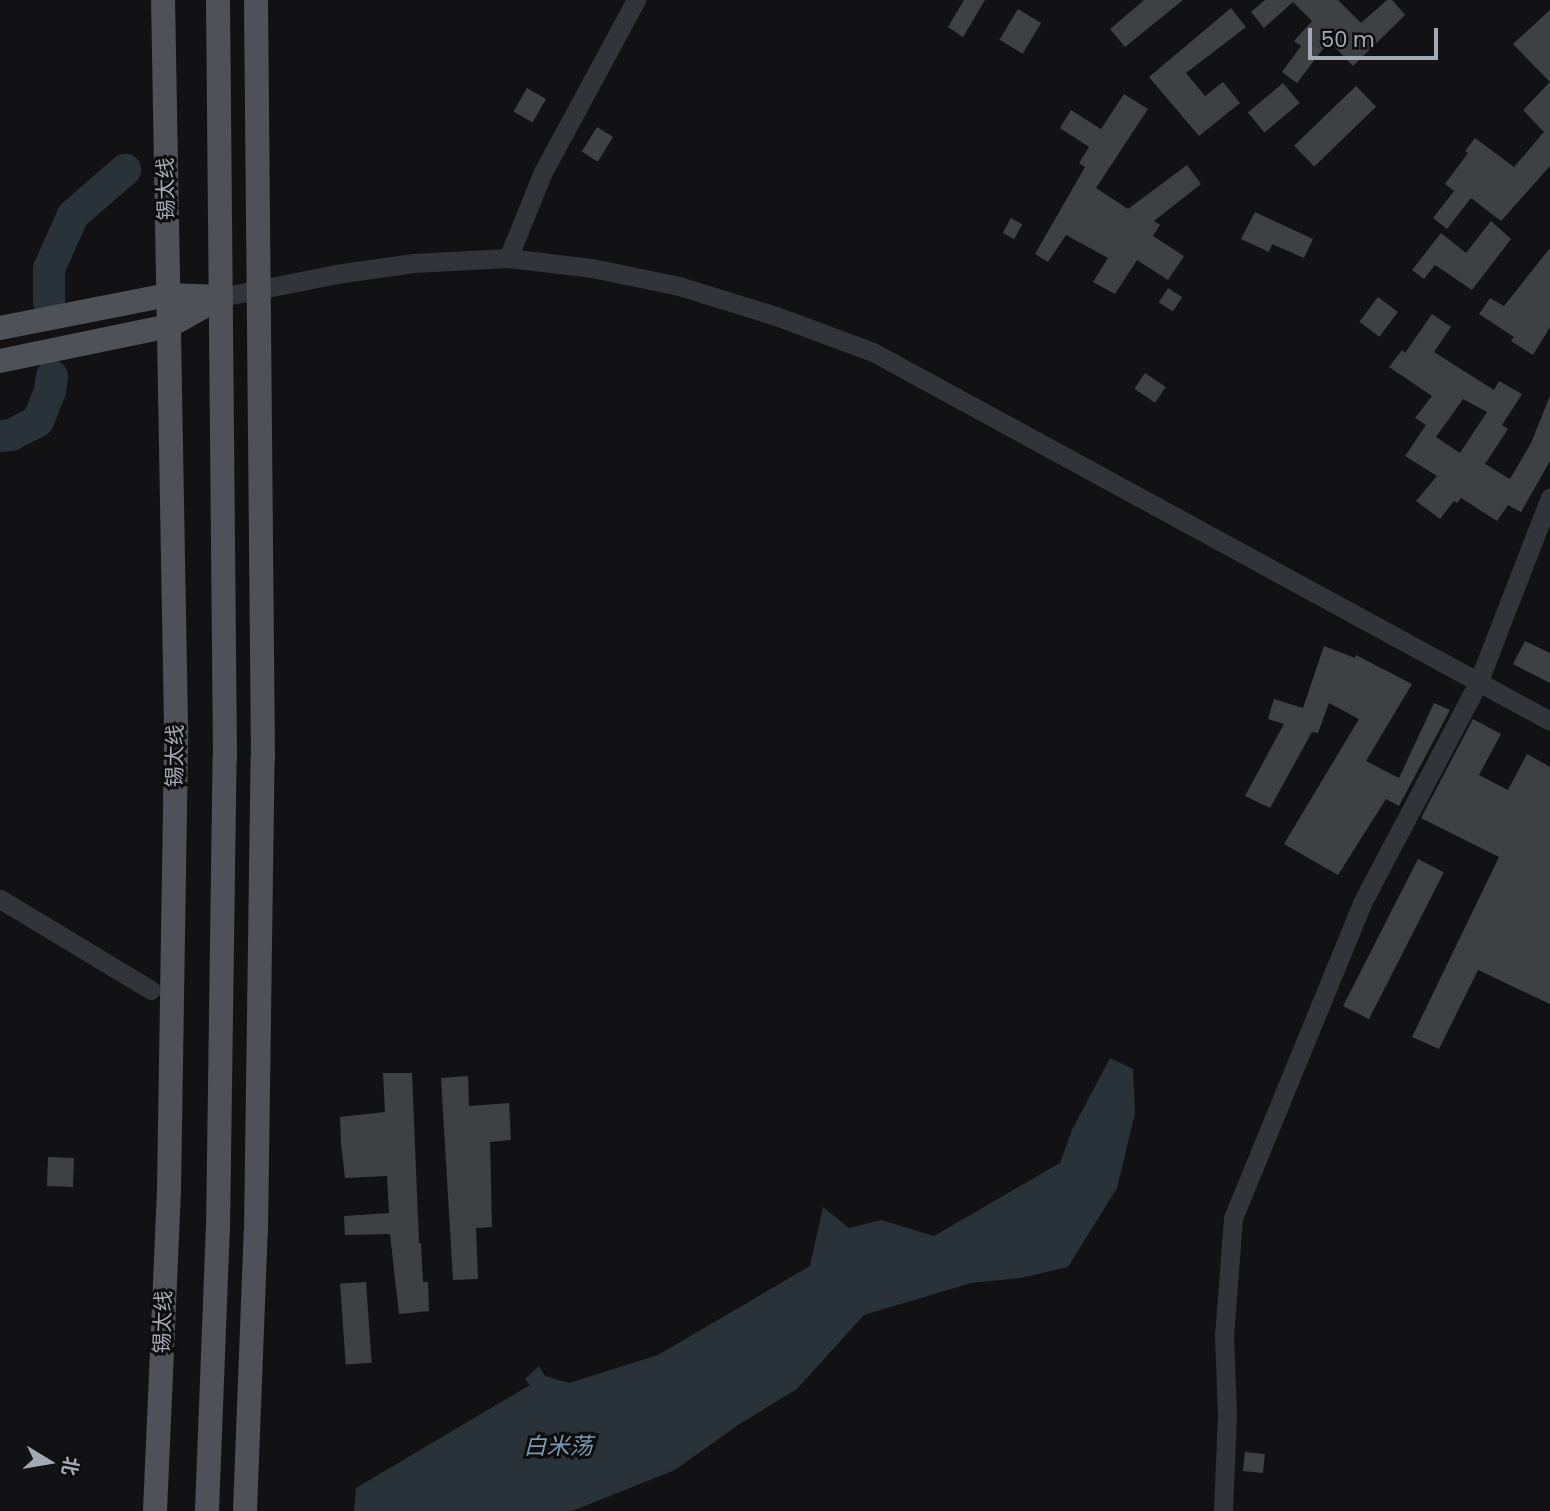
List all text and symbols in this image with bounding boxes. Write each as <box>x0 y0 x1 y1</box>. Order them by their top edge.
scale bar <box>1312 14 1442 58</box>
text: 50 m <box>1321 25 1375 54</box>
street label: 锡太线 <box>153 157 179 221</box>
street label: 锡太线 <box>162 724 188 788</box>
street label: 锡太线 <box>149 1290 177 1354</box>
north arrow <box>14 1427 84 1497</box>
water label: 白米荡 <box>524 1432 592 1460</box>
text: 北 <box>55 1454 85 1478</box>

